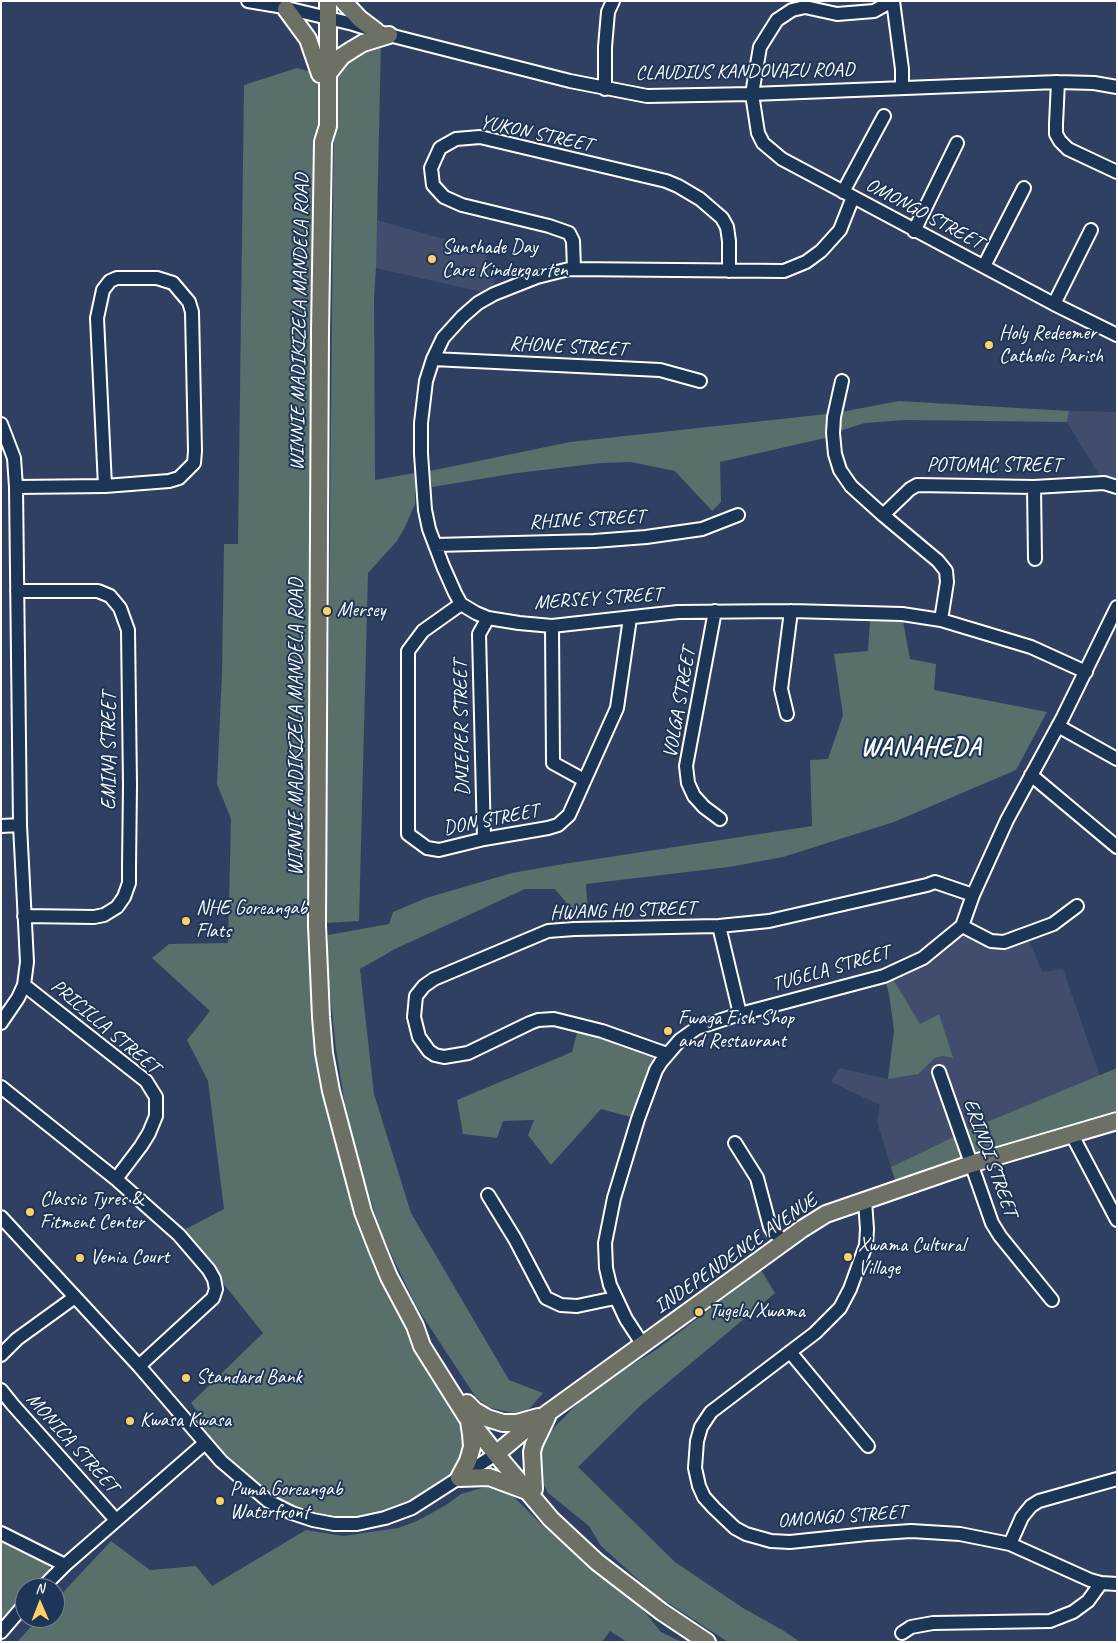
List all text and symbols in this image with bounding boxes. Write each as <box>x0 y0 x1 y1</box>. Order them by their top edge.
street label: CLAUDIUS KANDOVAZU ROAD <box>635 58 855 86</box>
street label: YUKON STREET <box>478 110 594 158</box>
street label: WINNIE MADIKIZELA MANDELA ROAD <box>285 173 315 471</box>
street label: OMONGO STREET <box>861 173 987 255</box>
place label: Sunshade Day Care Kindergarten <box>442 236 568 283</box>
marker: Sunshade Day Care Kindergarten <box>426 253 438 265</box>
place label: Holy Redeemer Catholic Parish <box>999 322 1103 369</box>
street label: RHONE STREET <box>509 332 627 362</box>
marker: Holy Redeemer Catholic Parish <box>983 339 995 351</box>
street label: POTOMAC STREET <box>927 454 1061 478</box>
street label: RHINE STREET <box>529 505 645 535</box>
street label: WINNIE MADIKIZELA MANDELA ROAD <box>285 578 309 876</box>
street label: MERSEY STREET <box>533 583 663 615</box>
place label: Mersey <box>337 599 385 623</box>
marker: Mersey <box>321 605 333 617</box>
street label: VOLGA STREET <box>658 646 702 760</box>
street label: DNIEPER STREET <box>449 660 475 796</box>
street label: EMINA STREET <box>98 692 122 810</box>
district label: WANAHEDA <box>860 733 982 763</box>
street label: DON STREET <box>441 799 541 841</box>
street label: HWANG HO STREET <box>550 896 696 926</box>
place label: NHE Goreangab Flats <box>196 897 307 944</box>
marker: NHE Goreangab Flats <box>180 915 192 927</box>
street label: TUGELA STREET <box>769 941 893 997</box>
street label: PRICILLA STREET <box>46 975 164 1079</box>
place label: Fwaga Fish Shop and Restaurant <box>678 1007 794 1054</box>
marker: Fwaga Fish Shop and Restaurant <box>662 1025 674 1037</box>
street label: ERINDI STREET <box>958 1096 1022 1220</box>
place label: Classic Tyres & Fitment Center <box>40 1188 144 1235</box>
street label: INDEPENDENCE AVENUE <box>650 1189 822 1319</box>
marker: Classic Tyres & Fitment Center <box>24 1206 36 1218</box>
place label: Xwama Cultural Village <box>858 1234 965 1281</box>
place label: Venia Court <box>90 1246 169 1270</box>
marker: Xwama Cultural Village <box>842 1251 854 1263</box>
marker: Venia Court <box>74 1252 86 1264</box>
place label: Tugela/Xwama <box>709 1300 805 1324</box>
marker: Tugela/Xwama <box>693 1306 705 1318</box>
place label: Standard Bank <box>196 1366 302 1390</box>
marker: Standard Bank <box>180 1372 192 1384</box>
street label: MONICA STREET <box>21 1388 123 1498</box>
place label: Kwasa Kwasa <box>140 1409 231 1433</box>
marker: Kwasa Kwasa <box>124 1415 136 1427</box>
place label: Puma Goreangab Waterfront <box>230 1478 342 1525</box>
marker: Puma Goreangab Waterfront <box>214 1495 226 1507</box>
street label: OMONGO STREET <box>777 1501 907 1533</box>
north arrow <box>15 1578 65 1628</box>
text: N <box>35 1580 44 1597</box>

